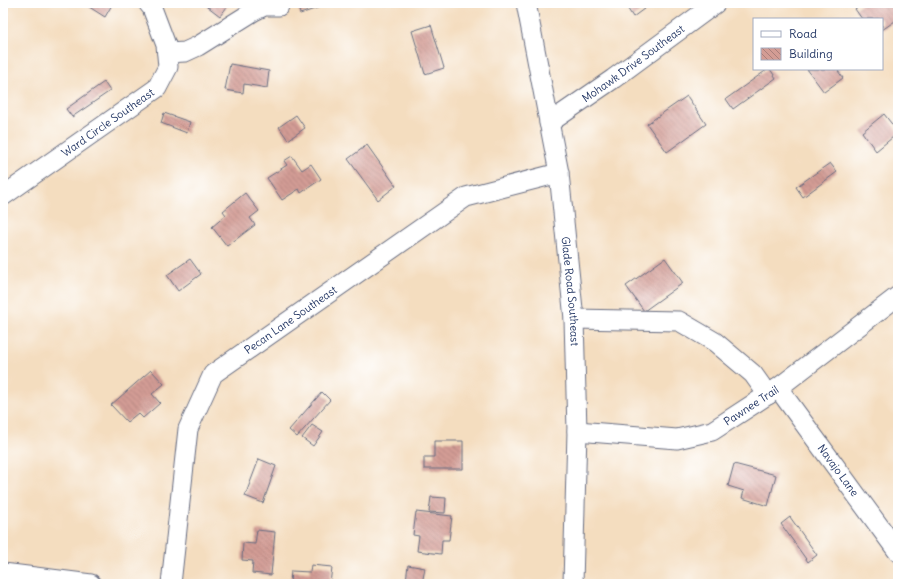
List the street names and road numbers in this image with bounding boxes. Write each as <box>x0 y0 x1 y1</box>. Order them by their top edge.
street label: Mohawk Drive Southeast <box>579 22 687 105</box>
street label: Ward Circle Southeast <box>59 85 157 160</box>
street label: Glade Road Southeast <box>559 236 582 346</box>
street label: Pecan Lane Southeast <box>242 282 340 357</box>
street label: Pawnee Trail <box>721 382 781 428</box>
street label: Navajo Lane <box>815 442 862 499</box>

